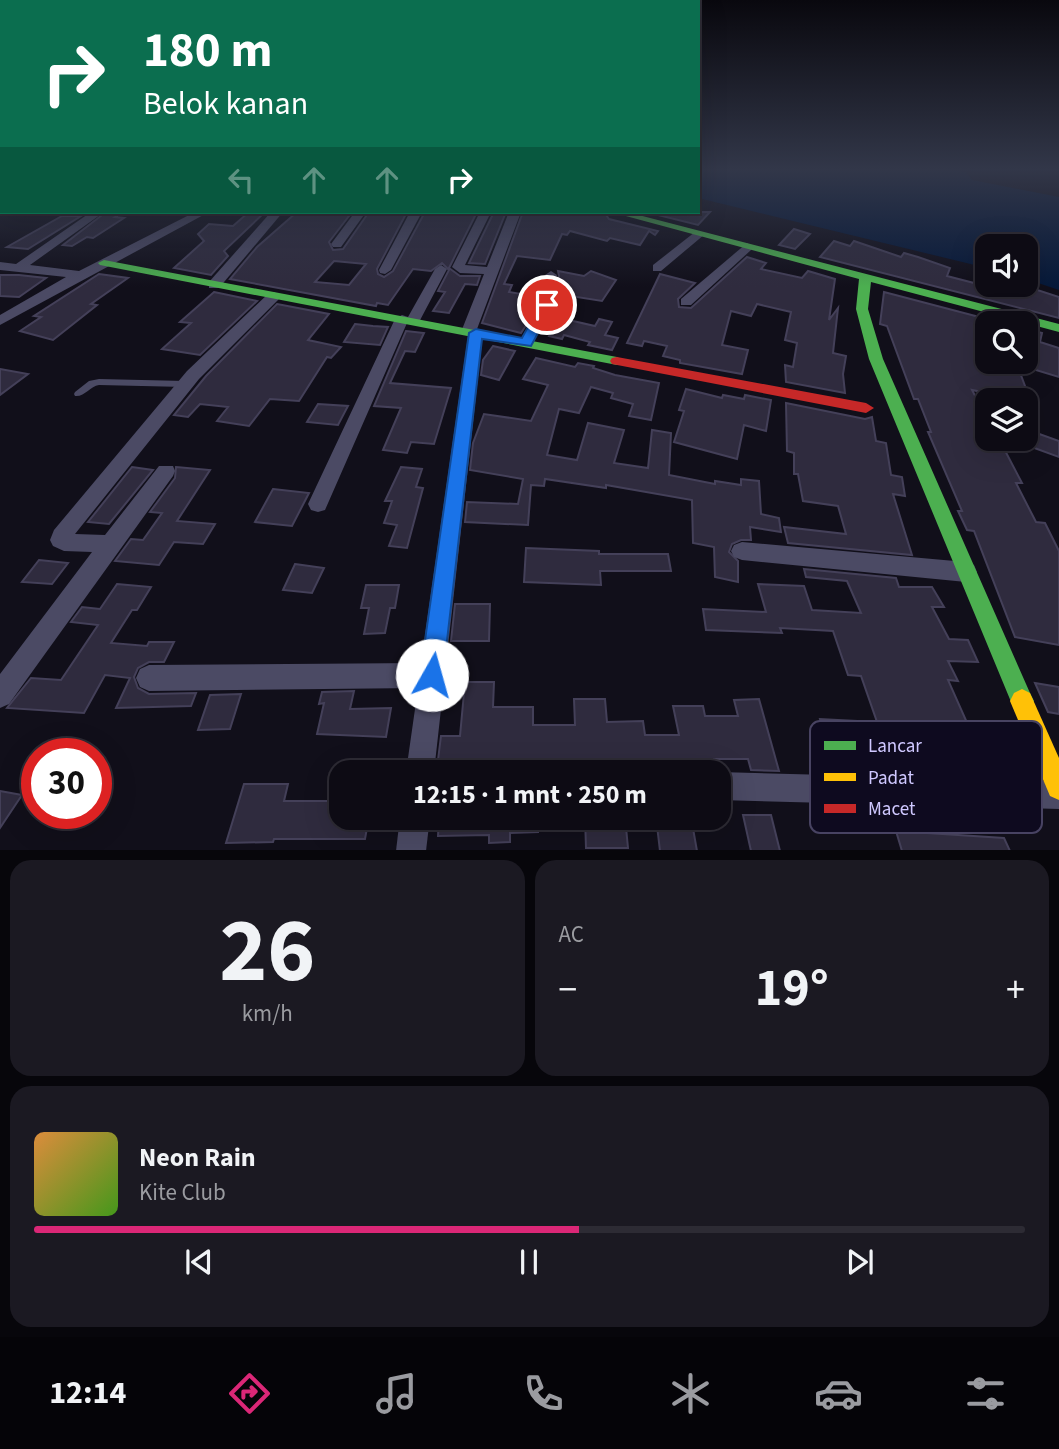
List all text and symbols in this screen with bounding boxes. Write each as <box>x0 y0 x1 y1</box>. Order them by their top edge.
text: 180 m <box>143 16 272 86</box>
icon: right <box>28 28 119 119</box>
text: Belok kanan <box>143 81 308 127</box>
icon: left <box>222 161 260 199</box>
icon: ahead <box>295 161 333 199</box>
icon: ahead <box>368 161 406 199</box>
icon: right <box>441 161 479 199</box>
map controls <box>975 234 1038 451</box>
button: sound <box>975 234 1038 297</box>
pin <box>517 275 577 335</box>
icon: arrive <box>528 286 566 324</box>
button: search <box>975 311 1038 374</box>
button: layers <box>975 388 1038 451</box>
position arrow <box>395 638 469 712</box>
legend <box>810 721 1042 833</box>
text: Lancar <box>868 733 922 760</box>
speed limit sign: 30 <box>21 738 112 829</box>
text: Padat <box>868 765 914 792</box>
text: 12:15 · 1 mnt · 250 m <box>413 776 647 813</box>
text: Macet <box>868 796 916 823</box>
text: 26 <box>219 887 315 1016</box>
text: AC <box>559 918 584 951</box>
text: 19° <box>755 952 829 1026</box>
text: − <box>559 963 577 1017</box>
text: + <box>1006 963 1025 1017</box>
text: km/h <box>242 997 293 1030</box>
text: Neon Rain <box>139 1139 256 1176</box>
text: Kite Club <box>139 1176 226 1209</box>
icon: previous <box>180 1243 218 1281</box>
icon: pause <box>510 1243 548 1281</box>
icon: next <box>841 1243 879 1281</box>
icon: directions <box>225 1369 274 1418</box>
icon: music <box>372 1369 421 1418</box>
icon: phone <box>519 1369 568 1418</box>
icon: climate <box>666 1369 715 1418</box>
icon: car <box>814 1369 863 1418</box>
icon: filters <box>961 1369 1010 1418</box>
text: 12:14 <box>49 1370 126 1416</box>

